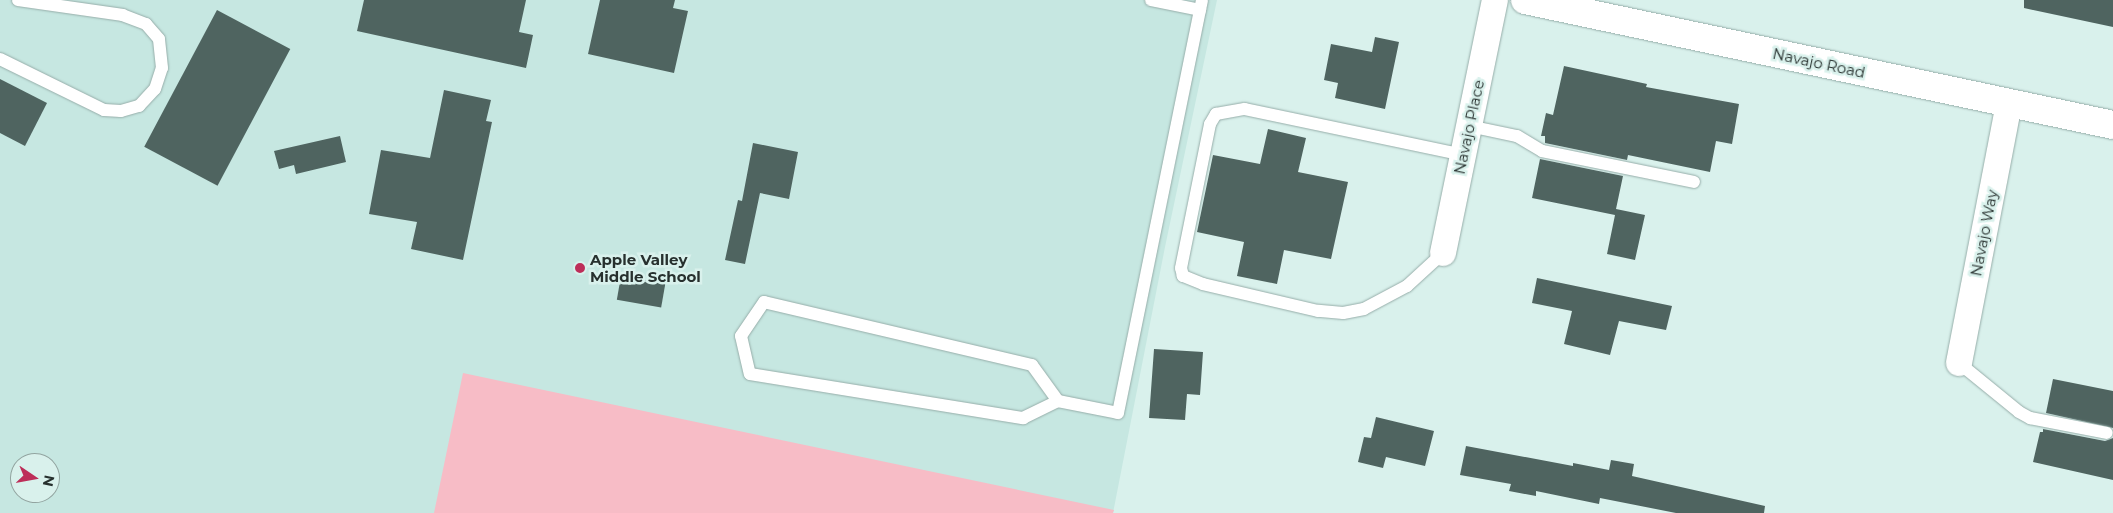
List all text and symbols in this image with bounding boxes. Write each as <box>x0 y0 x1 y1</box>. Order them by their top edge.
street label: Navajo Road <box>1771 44 1867 82</box>
street label: Navajo Place <box>1450 78 1488 176</box>
street label: Navajo Way <box>1967 188 2001 278</box>
place label: Apple Valley Middle School <box>590 250 701 285</box>
marker: Apple Valley Middle School <box>574 262 586 274</box>
north arrow <box>10 453 60 503</box>
text: N <box>39 474 59 488</box>

